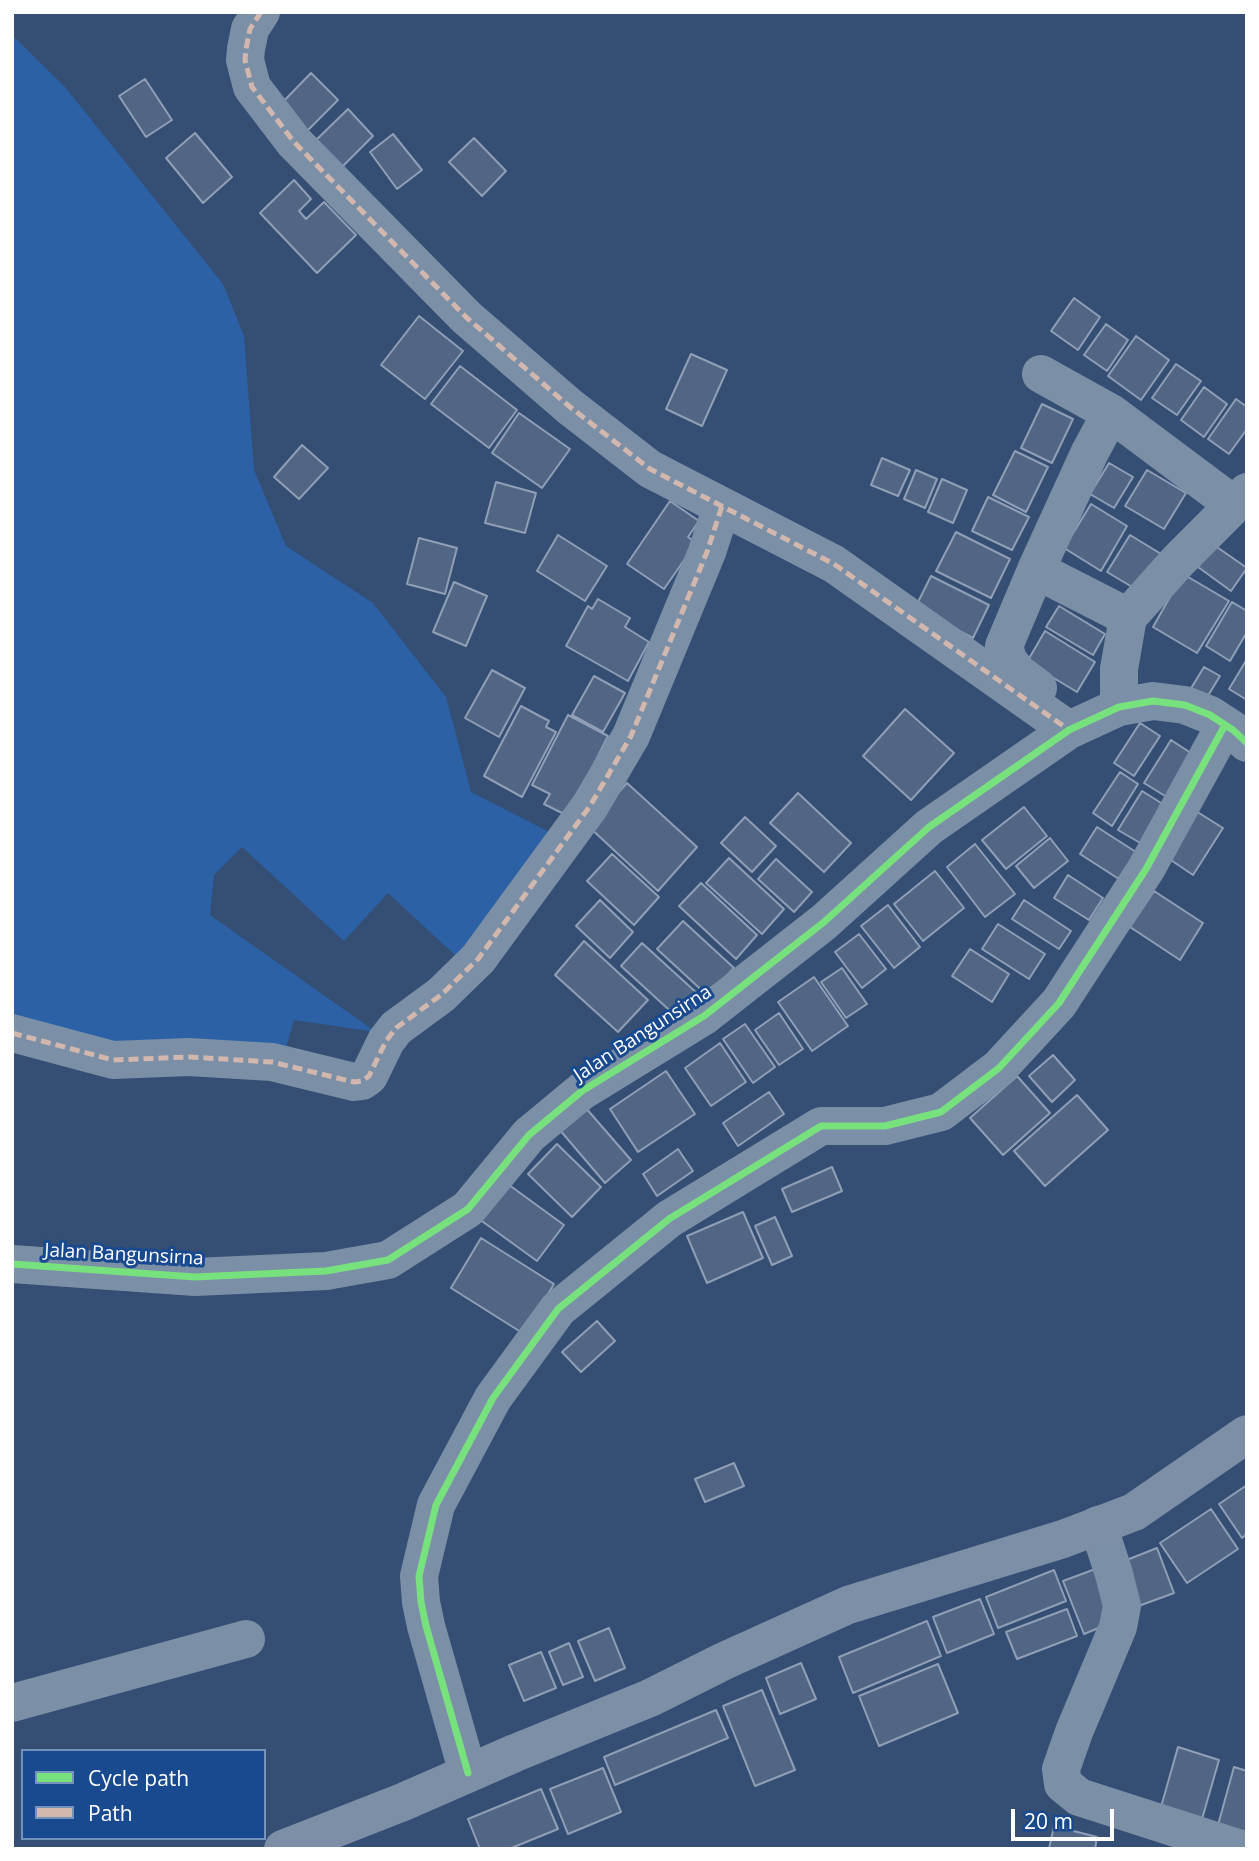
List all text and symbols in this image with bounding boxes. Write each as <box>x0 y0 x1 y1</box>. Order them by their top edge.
street label: Jalan Bangunsirna <box>570 981 716 1087</box>
street label: Jalan Bangunsirna <box>44 1239 204 1271</box>
legend <box>21 1749 266 1840</box>
text: Cycle path <box>88 1764 189 1792</box>
scale bar <box>1014 1794 1117 1838</box>
text: Path <box>88 1799 133 1827</box>
text: 20 m <box>1024 1807 1073 1835</box>

